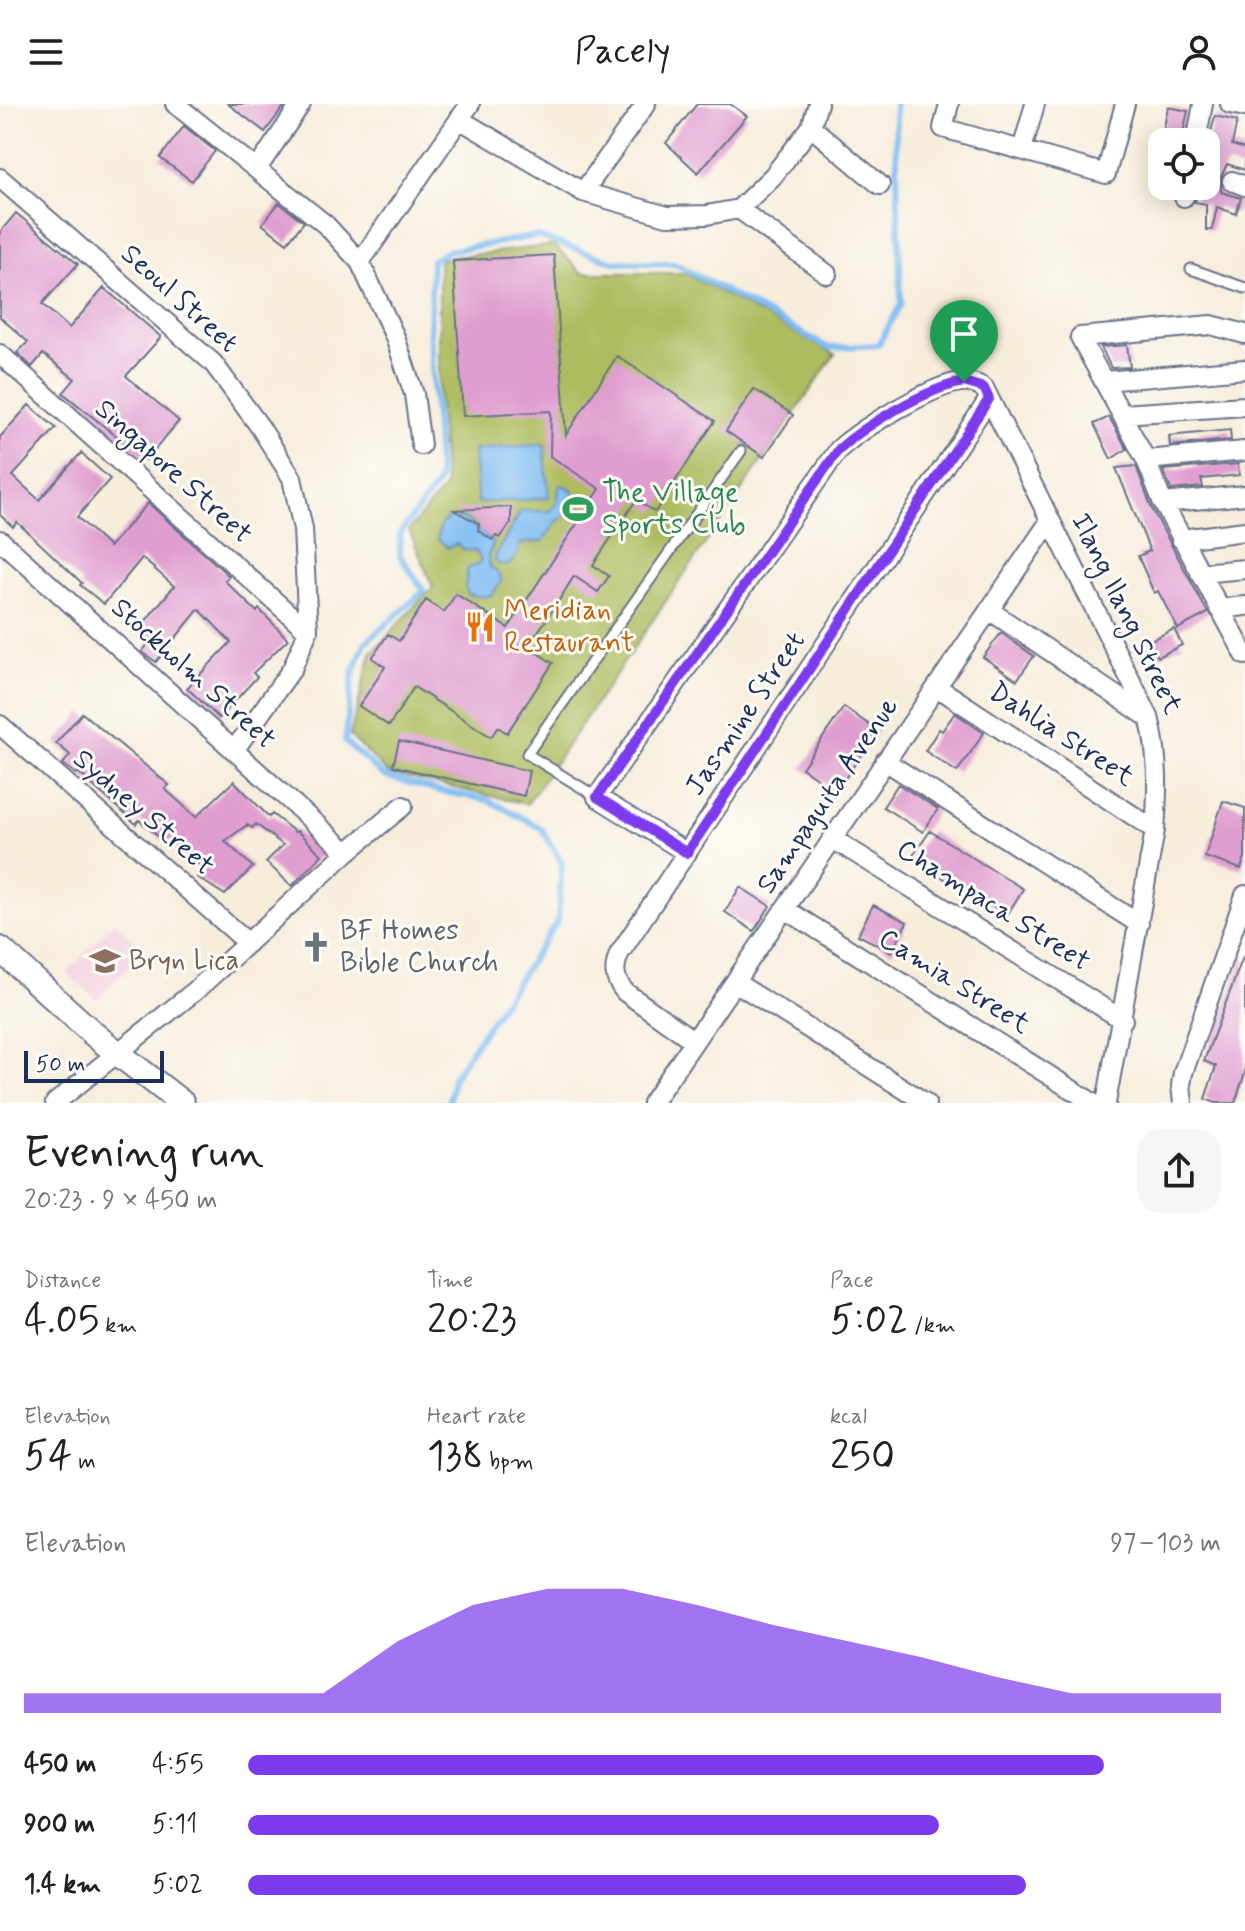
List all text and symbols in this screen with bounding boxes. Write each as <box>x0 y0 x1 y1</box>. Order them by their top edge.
text: Pacely <box>575 29 670 76</box>
icon: menu <box>24 30 68 74</box>
icon: person <box>1177 30 1221 74</box>
map controls <box>1148 128 1220 200</box>
button: locate <box>1148 128 1220 200</box>
street label: Seoul Street <box>112 236 246 362</box>
pin <box>930 300 998 382</box>
icon: arrive <box>942 312 986 356</box>
street label: Singapore Street <box>85 391 260 554</box>
place label: The Village Sports Club <box>602 475 746 544</box>
sports icon: The Village Sports Club <box>561 492 595 526</box>
street label: Ilang Ilang Street <box>1060 507 1191 722</box>
street label: Stockholm Street <box>103 590 283 758</box>
place label: Meridian Restaurant <box>504 593 634 662</box>
restaurant icon: Meridian Restaurant <box>463 610 497 644</box>
street label: Jasmine Street <box>677 625 815 803</box>
street label: Dahlia Street <box>981 674 1141 796</box>
street label: Sampaguita Avenue <box>749 691 907 901</box>
street label: Sydney Street <box>65 741 221 885</box>
street label: Champaca Street <box>889 831 1097 981</box>
place label: BF Homes Bible Church <box>340 913 499 982</box>
street label: Camia Street <box>871 921 1037 1044</box>
church icon: BF Homes Bible Church <box>299 930 333 964</box>
place label: Bryn Lica <box>129 943 239 980</box>
school or university icon: Bryn Lica <box>88 944 122 978</box>
scale bar <box>24 1047 164 1083</box>
text: 50 m <box>36 1051 85 1079</box>
text: Evening run <box>24 1125 264 1183</box>
button: share <box>1137 1129 1221 1213</box>
text: 20:23 · 9 × 450 m <box>24 1184 217 1218</box>
text: Distance <box>24 1267 101 1295</box>
text: Time <box>427 1267 473 1295</box>
text: Pace <box>830 1267 874 1295</box>
text: 4.05 <box>24 1295 99 1347</box>
text: 20:23 <box>427 1295 517 1347</box>
text: 5:02 <box>830 1295 908 1347</box>
text: km <box>99 1312 137 1340</box>
text: /km <box>908 1312 956 1340</box>
text: Elevation <box>24 1403 111 1431</box>
text: Heart rate <box>427 1403 526 1431</box>
text: kcal <box>830 1403 867 1431</box>
text: 54 <box>24 1431 72 1483</box>
text: 138 <box>427 1431 483 1483</box>
text: 250 <box>830 1431 895 1483</box>
text: m <box>72 1448 96 1476</box>
text: bpm <box>483 1448 534 1476</box>
text: Elevation <box>24 1527 126 1561</box>
text: 97–103 m <box>1110 1527 1221 1561</box>
text: 450 m <box>24 1748 96 1782</box>
text: 4:55 <box>152 1748 204 1782</box>
text: 900 m <box>24 1808 95 1842</box>
text: 5:11 <box>152 1808 197 1842</box>
text: 1.4 km <box>24 1868 101 1902</box>
text: 5:02 <box>152 1868 203 1902</box>

